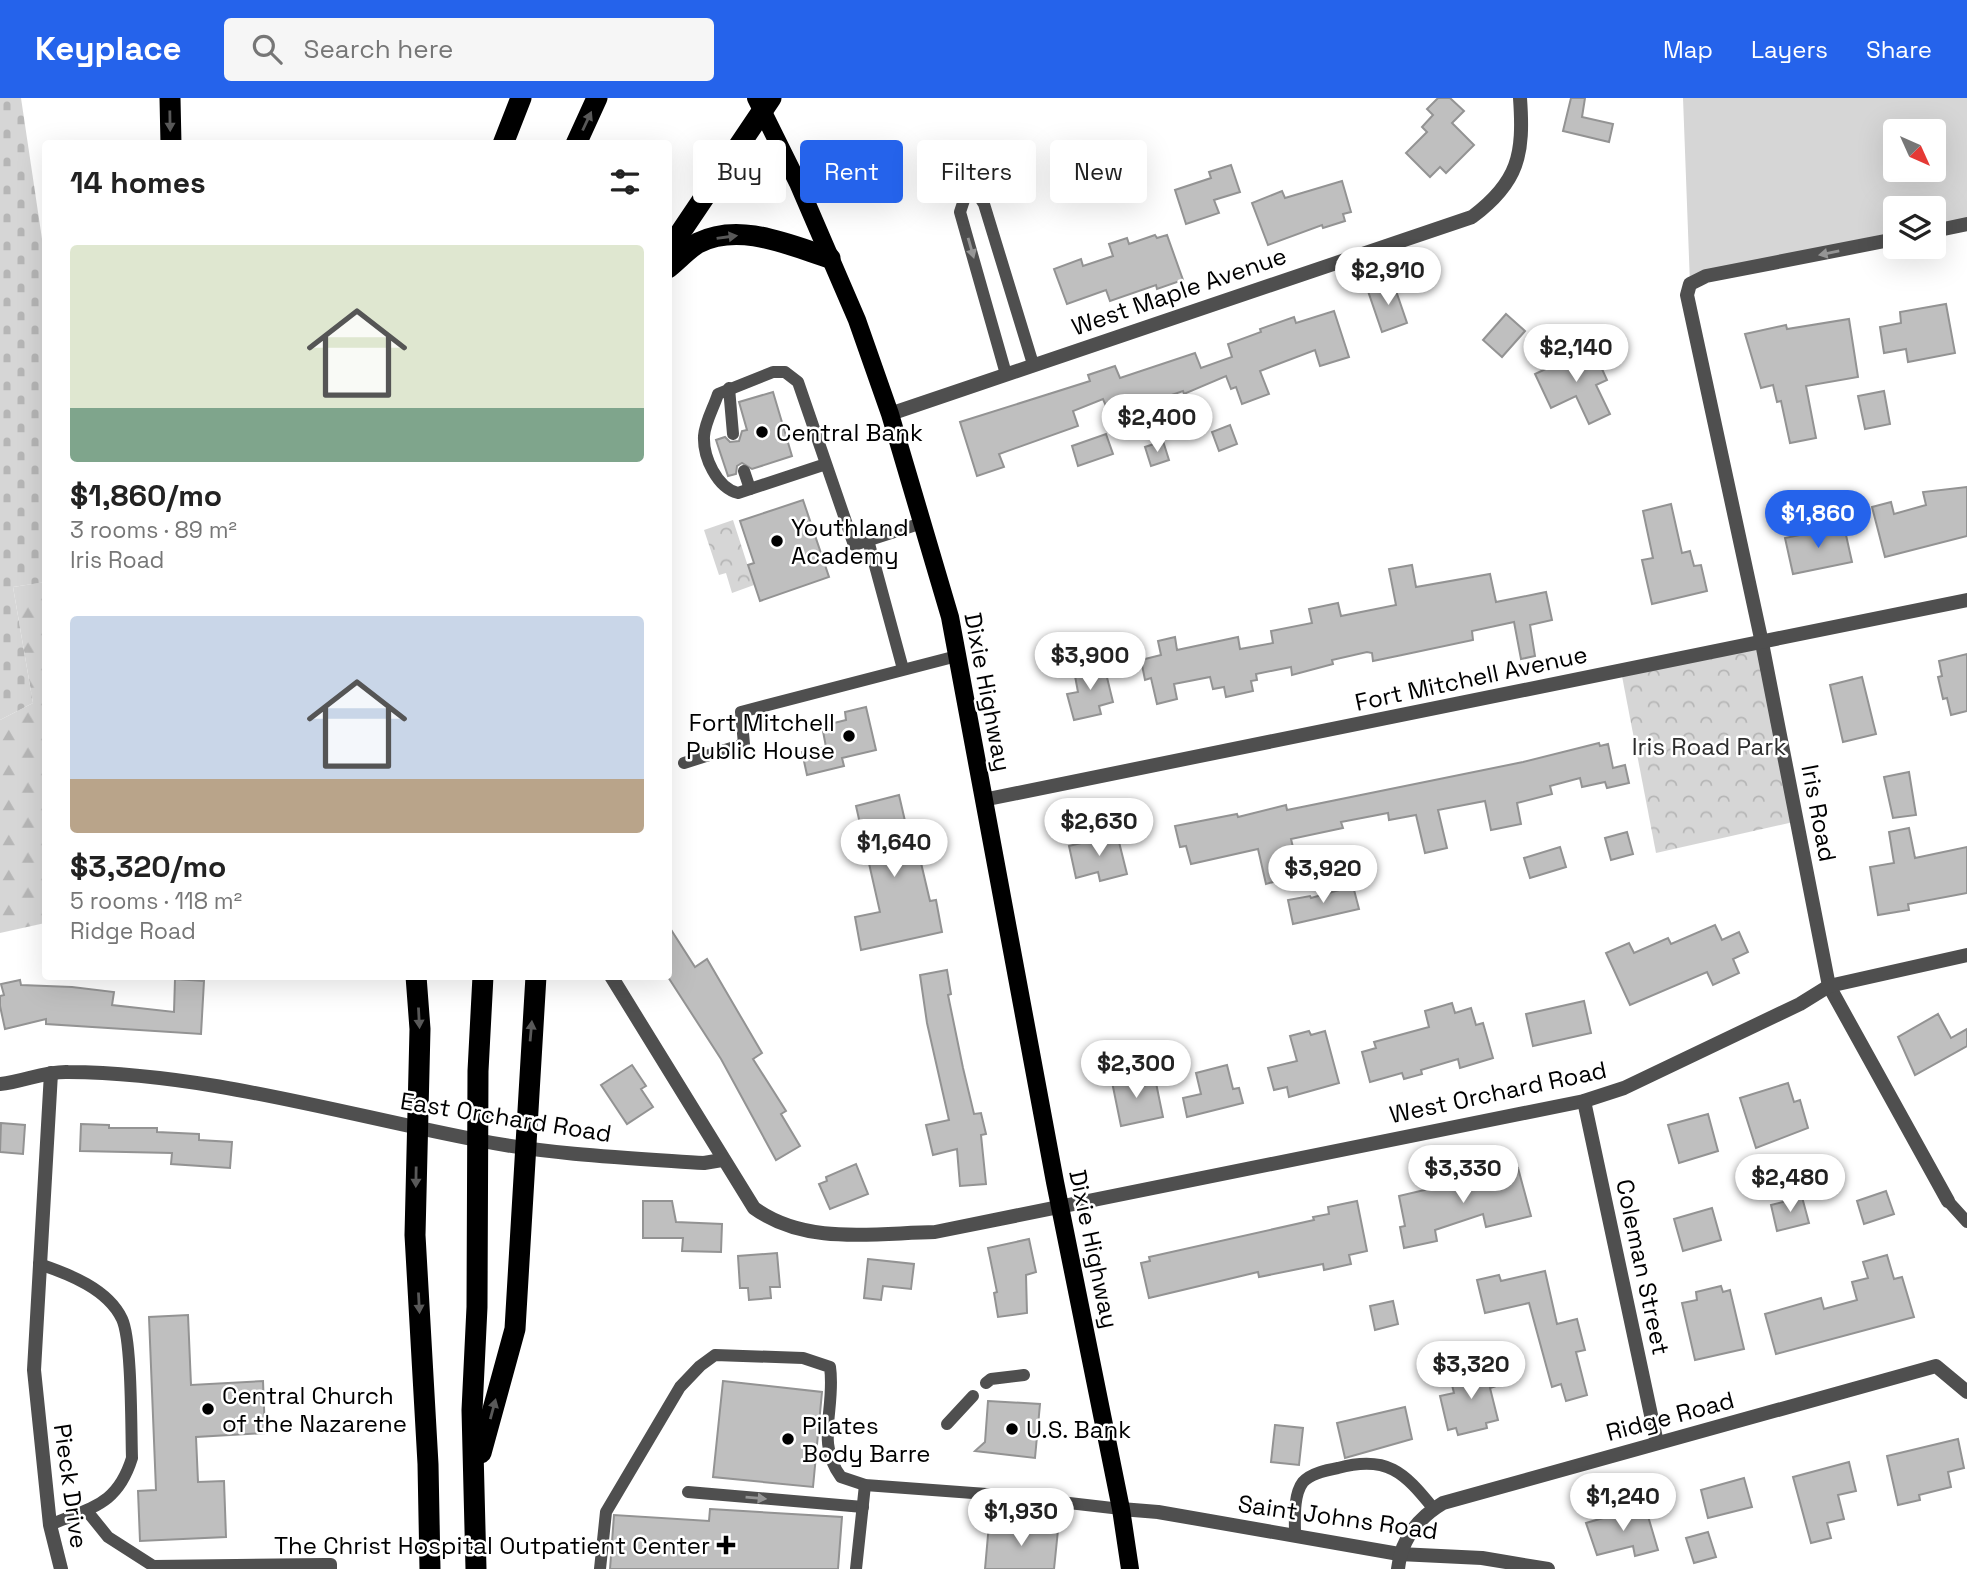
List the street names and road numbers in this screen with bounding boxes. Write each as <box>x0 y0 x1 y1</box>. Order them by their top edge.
street label: West Maple Avenue <box>1068 240 1290 342</box>
street label: Dixie Highway <box>957 610 1019 774</box>
street label: Fort Mitchell Avenue <box>1352 638 1590 718</box>
street label: Iris Road <box>1794 762 1844 864</box>
street label: West Orchard Road <box>1387 1054 1609 1130</box>
street label: East Orchard Road <box>398 1085 614 1149</box>
street label: Dixie Highway <box>1062 1167 1126 1331</box>
street label: Coleman Street <box>1609 1176 1677 1358</box>
street label: Ridge Road <box>1603 1384 1737 1448</box>
street label: Pieck Drive <box>47 1422 95 1550</box>
street label: Saint Johns Road <box>1236 1488 1440 1546</box>

